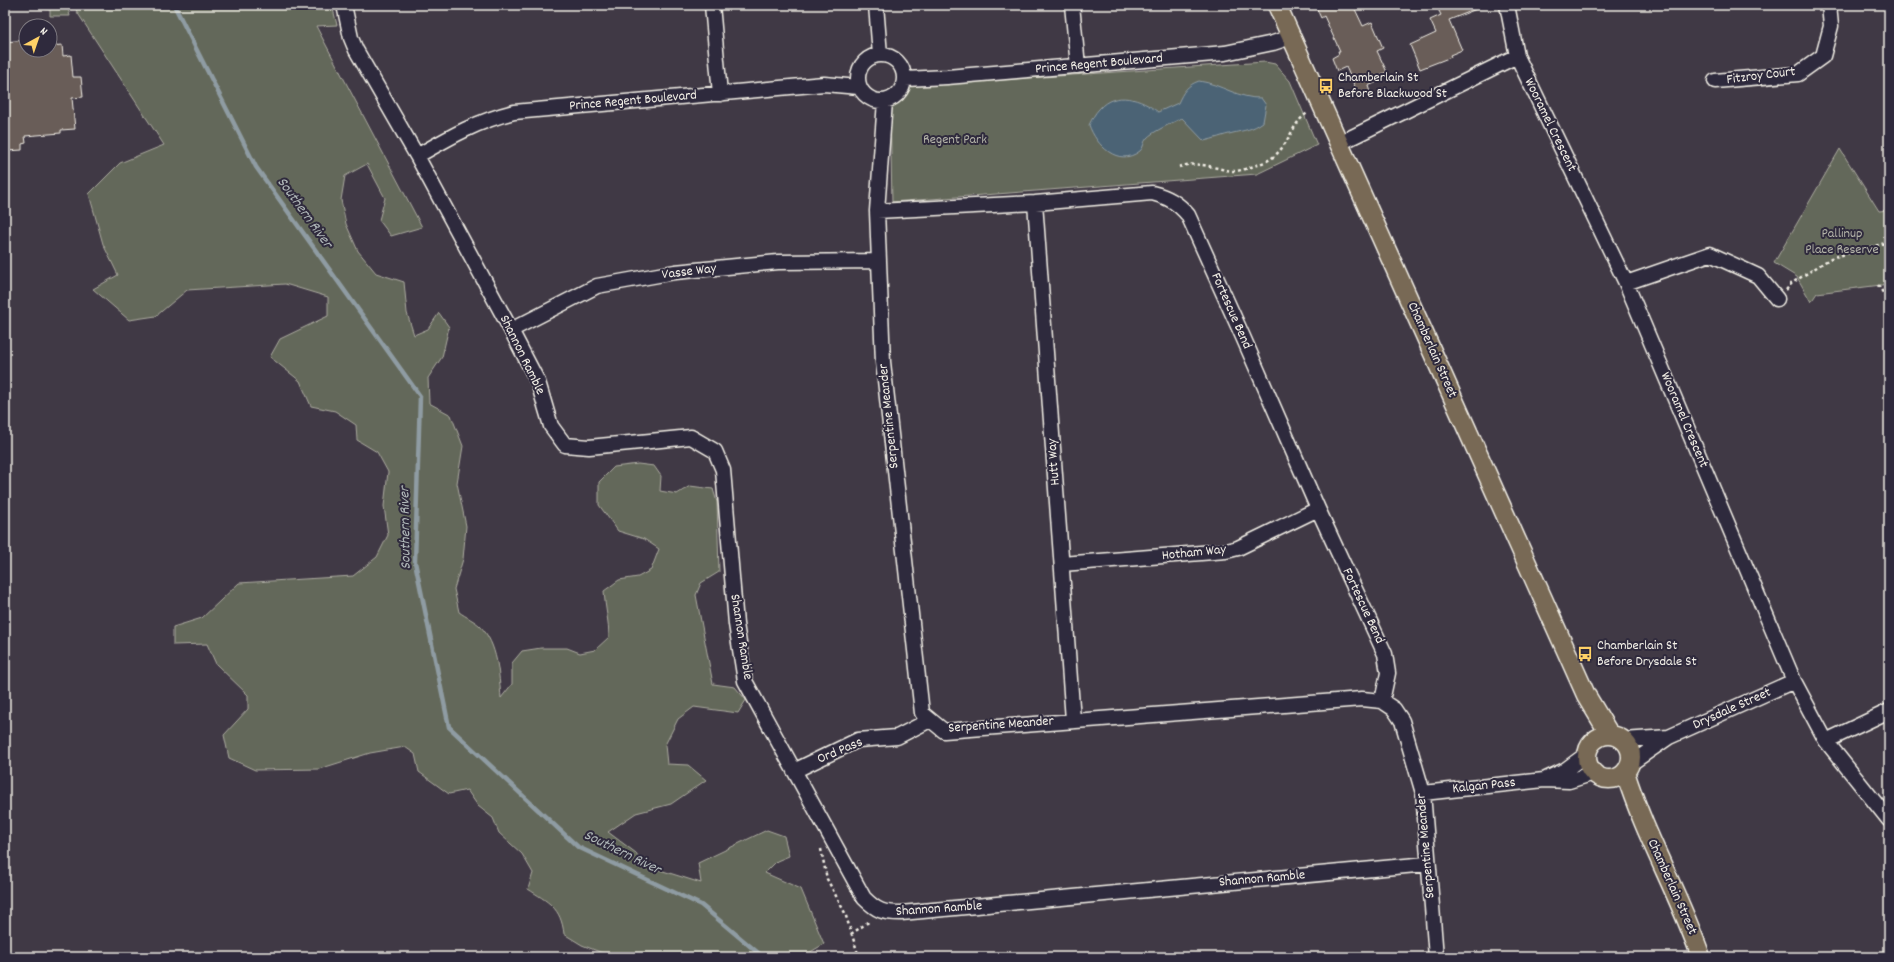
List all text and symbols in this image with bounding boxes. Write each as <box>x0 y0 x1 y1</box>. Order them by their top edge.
north arrow <box>18 18 58 58</box>
text: N <box>36 24 51 40</box>
street label: Prince Regent Boulevard <box>1034 48 1164 80</box>
street label: Fitzroy Court <box>1725 62 1797 90</box>
place label: Chamberlain St Before Blackwood St <box>1338 68 1447 104</box>
street label: Wooramel Crescent <box>1519 75 1581 175</box>
bus stop icon: Chamberlain St Before Blackwood St <box>1317 77 1335 95</box>
street label: Prince Regent Boulevard <box>568 85 698 117</box>
park label: Regent Park <box>923 130 987 150</box>
water label: Southern River <box>271 173 338 254</box>
park label: Pallinup Place Reserve <box>1805 224 1879 260</box>
street label: Vasse Way <box>661 259 718 285</box>
street label: Fortescue Bend <box>1205 270 1257 352</box>
street label: Chamberlain Street <box>1402 299 1462 401</box>
street label: Shannon Ramble <box>494 312 550 398</box>
street label: Serpentine Meander <box>873 362 904 470</box>
street label: Wooramel Crescent <box>1655 369 1713 471</box>
street label: Hutt Way <box>1042 438 1066 486</box>
water label: Southern River <box>394 485 418 570</box>
street label: Hotham Way <box>1161 540 1228 566</box>
street label: Fortescue Bend <box>1337 565 1389 647</box>
street label: Shannon Ramble <box>724 593 758 681</box>
place label: Chamberlain St Before Drysdale St <box>1597 636 1697 672</box>
bus stop icon: Chamberlain St Before Drysdale St <box>1576 645 1594 663</box>
street label: Drysdale Street <box>1690 683 1774 735</box>
street label: Serpentine Meander <box>948 711 1055 739</box>
street label: Ord Pass <box>814 732 866 770</box>
street label: Kalgan Pass <box>1451 773 1517 799</box>
street label: Serpentine Meander <box>1411 792 1441 899</box>
water label: Southern River <box>580 825 665 882</box>
street label: Chamberlain Street <box>1642 836 1702 938</box>
street label: Shannon Ramble <box>1218 865 1306 893</box>
street label: Shannon Ramble <box>895 896 983 922</box>

